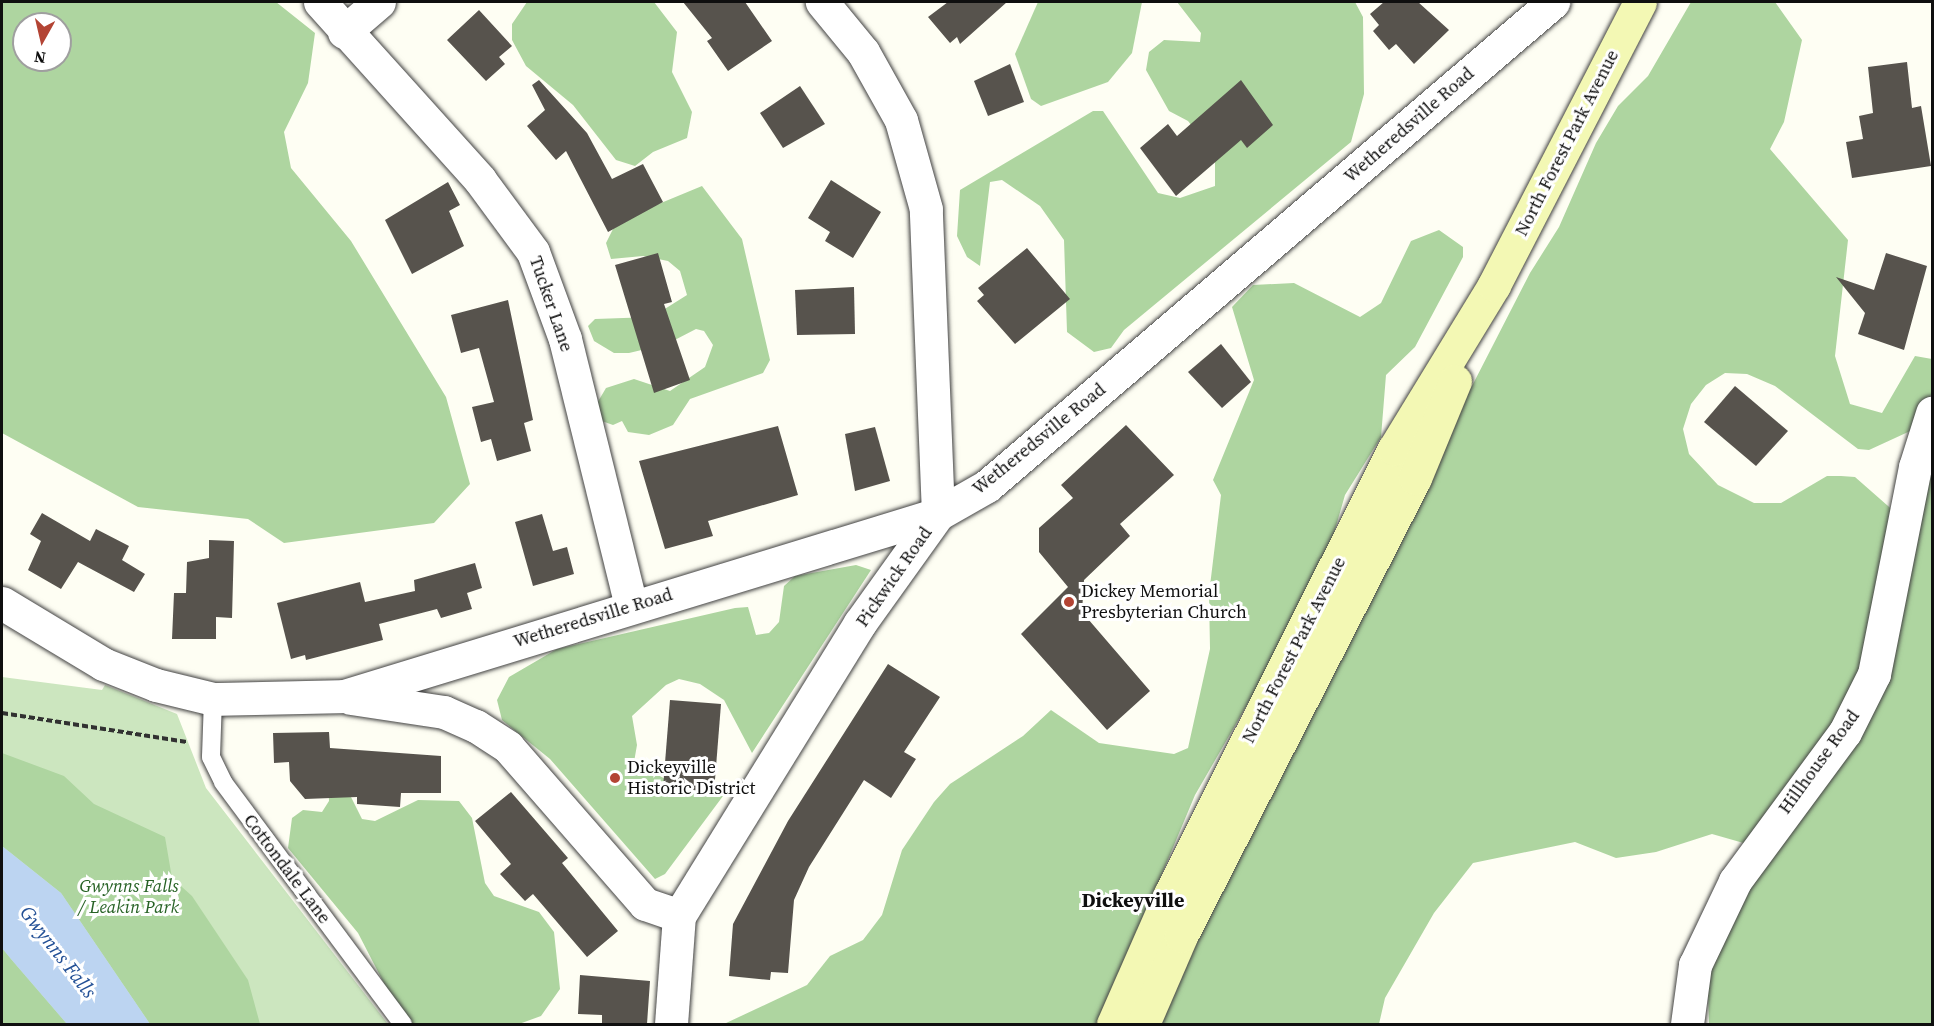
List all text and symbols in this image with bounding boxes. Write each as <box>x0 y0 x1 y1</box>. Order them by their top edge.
north arrow <box>12 12 72 72</box>
text: N <box>32 46 47 70</box>
street label: North Forest Park Avenue <box>1511 46 1623 240</box>
street label: Wetheredsville Road <box>1340 63 1478 187</box>
street label: Tucker Lane <box>525 253 577 355</box>
street label: Wetheredsville Road <box>968 379 1110 499</box>
street label: Pickwick Road <box>852 523 936 631</box>
street label: North Forest Park Avenue <box>1238 553 1350 747</box>
place label: Dickey Memorial Presbyterian Church <box>1081 581 1247 624</box>
street label: Wetheredsville Road <box>511 584 675 652</box>
marker: Dickey Memorial Presbyterian Church <box>1062 595 1076 609</box>
street label: Hillhouse Road <box>1774 706 1864 818</box>
place label: Dickeyville Historic District <box>627 757 755 800</box>
marker: Dickeyville Historic District <box>608 771 622 785</box>
street label: Cottondale Lane <box>239 810 335 928</box>
park label: Gwynns Falls / Leakin Park <box>79 876 179 918</box>
district label: Dickeyville <box>1082 888 1184 912</box>
water label: Gwynns Falls <box>15 901 101 1003</box>

